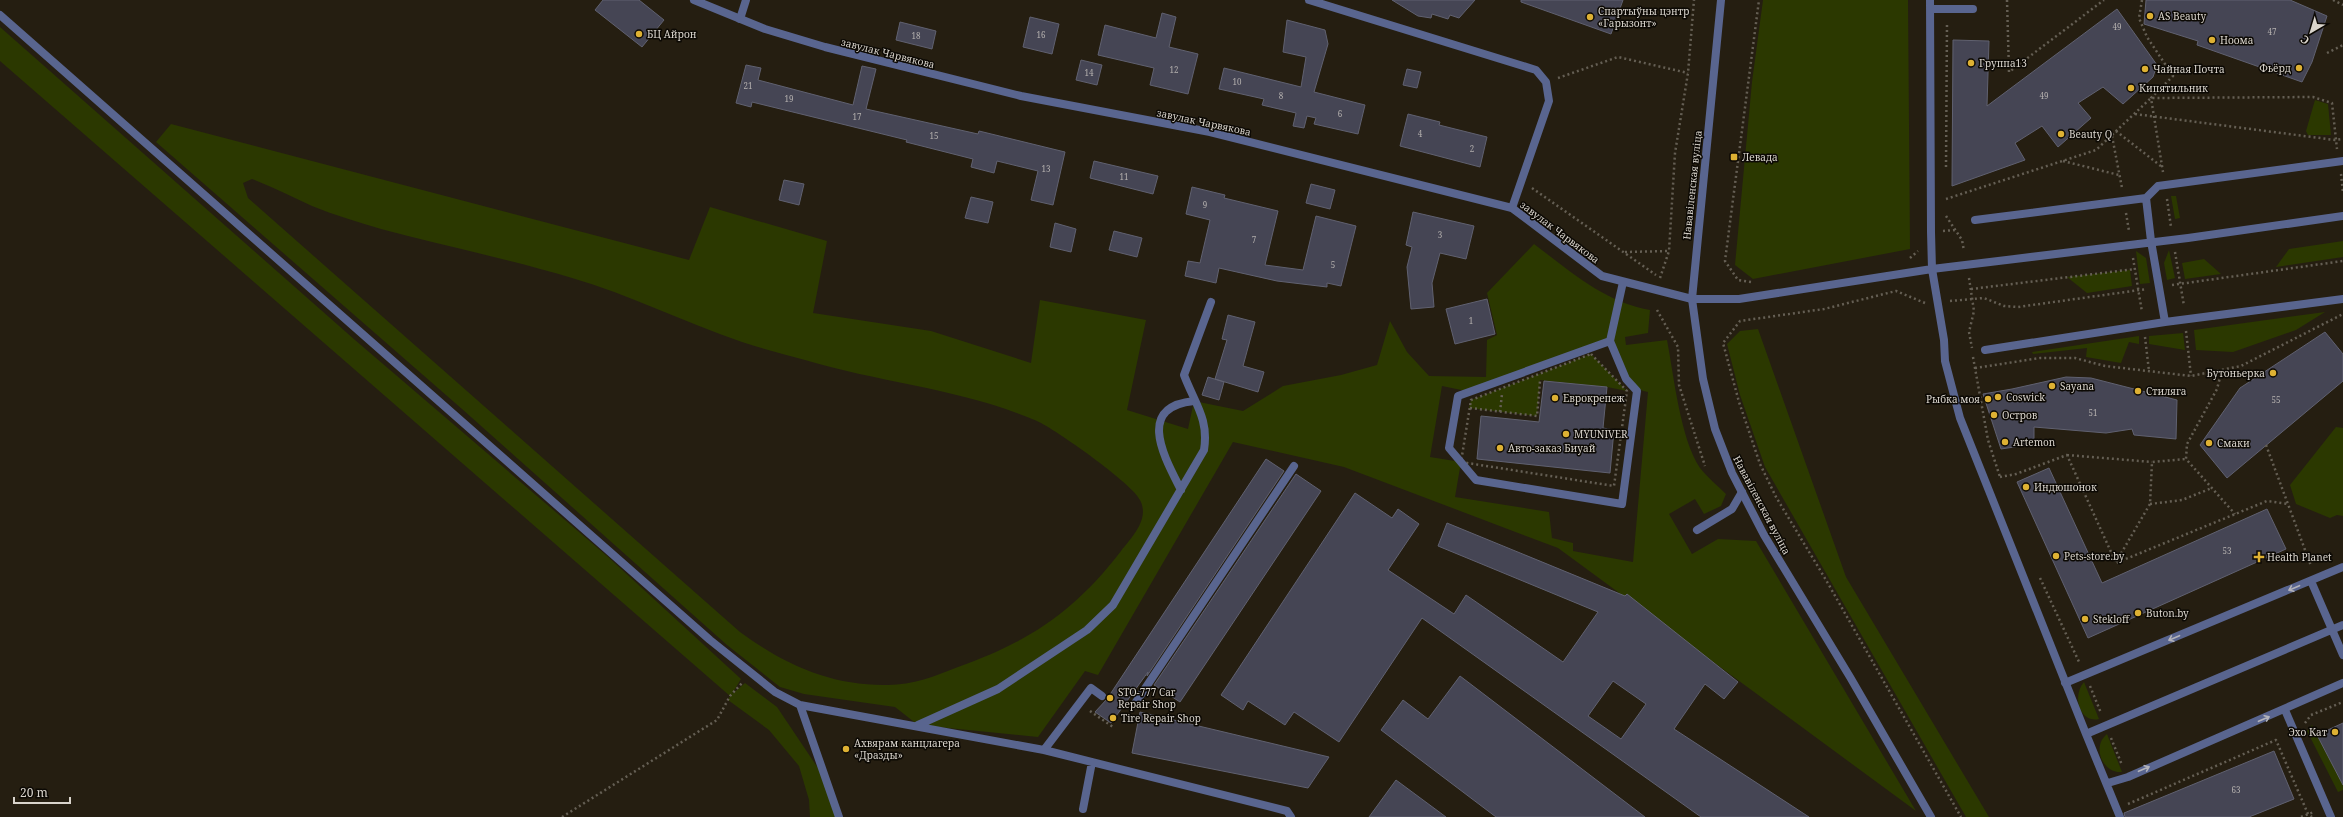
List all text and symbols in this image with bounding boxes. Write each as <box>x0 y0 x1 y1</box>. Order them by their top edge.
place label: Спартыўны цэнтр «Гарызонт» <box>1598 4 1689 30</box>
place label: AS Beauty <box>2158 9 2206 23</box>
marker: AS Beauty <box>2145 11 2155 21</box>
marker: Спартыўны цэнтр «Гарызонт» <box>1585 12 1595 22</box>
north arrow <box>2291 12 2331 52</box>
house number: 49 <box>2113 21 2121 32</box>
house number: 47 <box>2268 26 2277 37</box>
place label: БЦ Айрон <box>647 27 697 41</box>
marker: БЦ Айрон <box>634 29 644 39</box>
house number: 16 <box>1037 29 1046 40</box>
house number: 18 <box>912 30 921 41</box>
text: С <box>2297 32 2312 48</box>
place label: Ноома <box>2220 33 2254 47</box>
street label: завулак Чарвякова <box>840 35 936 71</box>
marker: Ноома <box>2207 35 2217 45</box>
place label: Группа13 <box>1979 56 2027 70</box>
marker: Группа13 <box>1966 58 1976 68</box>
place label: Фьëрд <box>2259 61 2291 75</box>
place label: Чайная Почта <box>2153 62 2225 76</box>
marker: Фьëрд <box>2294 63 2304 73</box>
house number: 12 <box>1170 64 1178 75</box>
marker: Чайная Почта <box>2140 64 2150 74</box>
house number: 14 <box>1085 67 1094 78</box>
house number: 10 <box>1233 76 1242 87</box>
house number: 21 <box>744 80 752 91</box>
place label: Кипятильник <box>2139 81 2208 95</box>
marker: Кипятильник <box>2126 83 2136 93</box>
house number: 8 <box>1279 90 1284 101</box>
house number: 49 <box>2040 90 2048 101</box>
house number: 19 <box>785 93 793 104</box>
street label: завулак Чарвякова <box>1156 105 1253 139</box>
house number: 6 <box>1338 108 1343 119</box>
house number: 17 <box>853 111 862 122</box>
place label: Beauty Q <box>2069 127 2112 141</box>
house number: 4 <box>1418 128 1423 139</box>
street label: Нававіленская вуліца <box>1679 129 1705 240</box>
marker: Beauty Q <box>2056 129 2066 139</box>
house number: 15 <box>930 130 938 141</box>
house number: 2 <box>1470 143 1474 154</box>
place label: Левада <box>1742 150 1778 164</box>
marker: Левада <box>1729 152 1739 162</box>
house number: 13 <box>1042 163 1051 174</box>
house number: 11 <box>1120 171 1128 182</box>
street label: завулак Чарвякова <box>1518 198 1603 267</box>
house number: 9 <box>1203 199 1207 210</box>
house number: 3 <box>1438 229 1443 240</box>
house number: 7 <box>1252 234 1257 245</box>
house number: 5 <box>1331 259 1335 270</box>
house number: 1 <box>1469 315 1473 326</box>
place label: Бутоньерка <box>2207 366 2265 380</box>
marker: Бутоньерка <box>2268 368 2278 378</box>
place label: Sayana <box>2060 379 2095 393</box>
marker: Sayana <box>2047 381 2057 391</box>
place label: Стиляга <box>2146 384 2187 398</box>
marker: Стиляга <box>2133 386 2143 396</box>
place label: Coswick <box>2006 390 2045 404</box>
place label: Еврокрепеж <box>1563 391 1625 405</box>
place label: Рыбка моя <box>1926 392 1980 406</box>
marker: Coswick <box>1993 392 2003 402</box>
marker: Еврокрепеж <box>1550 393 1560 403</box>
marker: Рыбка моя <box>1983 394 1993 404</box>
house number: 55 <box>2272 394 2280 405</box>
house number: 51 <box>2089 407 2097 418</box>
place label: Остров <box>2002 408 2038 422</box>
marker: Остров <box>1989 410 1999 420</box>
place label: MYUNIVER <box>1574 427 1628 441</box>
marker: MYUNIVER <box>1561 429 1571 439</box>
place label: Artemon <box>2013 435 2056 449</box>
place label: Смаки <box>2217 436 2250 450</box>
marker: Artemon <box>2000 437 2010 447</box>
marker: Смаки <box>2204 438 2214 448</box>
place label: Авто-заказ Биуай <box>1508 441 1596 455</box>
marker: Авто-заказ Биуай <box>1495 443 1505 453</box>
street label: Нававіленская вуліца <box>1730 453 1794 557</box>
place label: Индюшонок <box>2034 480 2097 494</box>
marker: Индюшонок <box>2021 482 2031 492</box>
house number: 53 <box>2223 545 2232 556</box>
place label: Pets-store.by <box>2064 549 2125 563</box>
place label: Health Planet <box>2267 550 2332 564</box>
marker: Pets-store.by <box>2051 551 2061 561</box>
marker: Health Planet <box>2254 552 2264 562</box>
one-way arrow <box>2289 585 2301 592</box>
place label: Buton.by <box>2146 606 2189 620</box>
marker: Buton.by <box>2133 608 2143 618</box>
place label: Stekloff <box>2093 612 2130 626</box>
marker: Stekloff <box>2080 614 2090 624</box>
one-way arrow <box>2169 635 2181 642</box>
place label: STO-777 Car Repair Shop <box>1118 685 1176 711</box>
marker: STO-777 Car Repair Shop <box>1105 693 1115 703</box>
place label: Tire Repair Shop <box>1121 711 1201 725</box>
marker: Tire Repair Shop <box>1108 713 1118 723</box>
one-way arrow <box>2257 714 2269 722</box>
place label: Эхо Кат <box>2289 725 2328 739</box>
marker: Эхо Кат <box>2330 727 2340 737</box>
place label: Ахвярам канцлагера «Дразды» <box>854 736 960 762</box>
marker: Ахвярам канцлагера «Дразды» <box>841 744 851 754</box>
one-way arrow <box>2138 765 2150 772</box>
scale bar <box>14 779 70 805</box>
text: 20 m <box>20 784 48 801</box>
house number: 63 <box>2232 784 2241 795</box>

